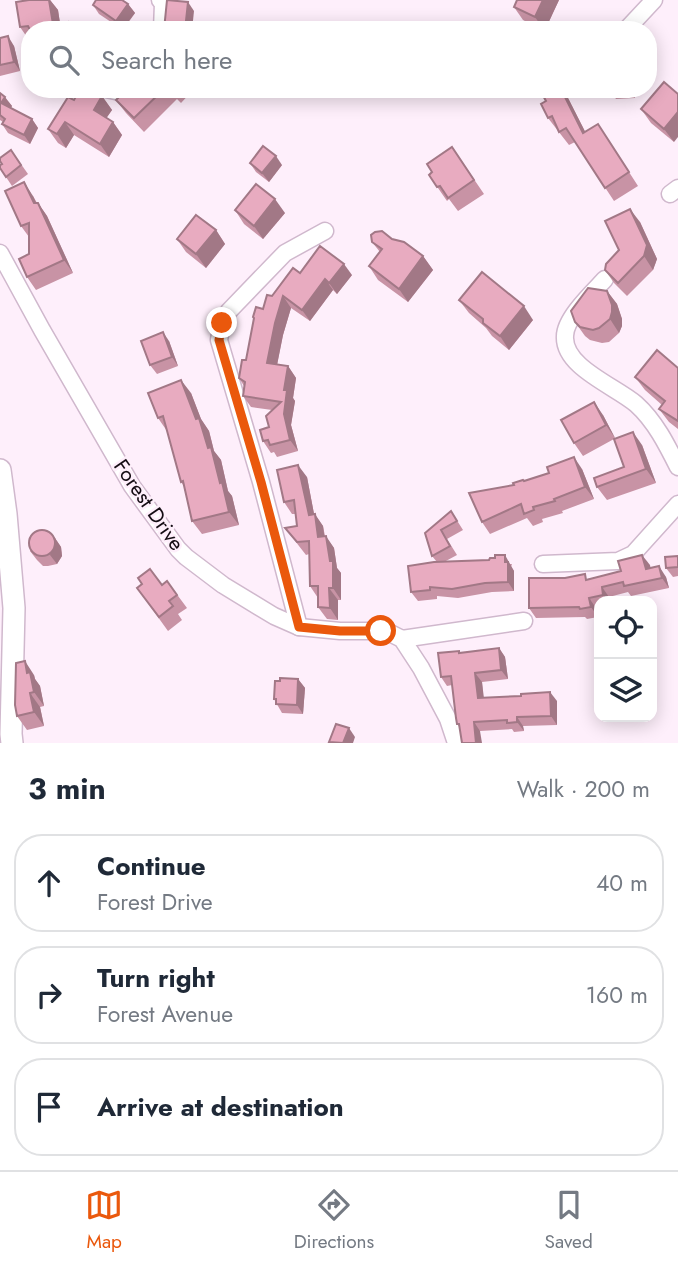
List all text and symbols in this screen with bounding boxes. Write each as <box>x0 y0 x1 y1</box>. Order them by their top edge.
search box <box>21 21 657 98</box>
icon: search <box>45 41 83 79</box>
text: Search here <box>101 41 233 79</box>
route end <box>206 307 237 338</box>
street label: Forest Drive <box>106 453 192 557</box>
map controls <box>594 596 657 722</box>
button: locate <box>594 596 657 659</box>
route start <box>365 615 396 646</box>
button: layers <box>594 659 657 722</box>
text: 3 min <box>28 767 106 810</box>
text: Walk · 200 m <box>517 772 650 806</box>
text: Continue <box>97 847 206 885</box>
icon: ahead <box>30 864 68 902</box>
text: 40 m <box>596 866 648 900</box>
text: Forest Drive <box>97 885 213 919</box>
text: Turn right <box>97 959 215 997</box>
icon: right <box>30 976 68 1014</box>
text: 160 m <box>586 978 648 1012</box>
text: Forest Avenue <box>97 997 233 1031</box>
icon: arrive <box>30 1088 68 1126</box>
text: Arrive at destination <box>97 1088 344 1126</box>
tab: Map <box>85 1186 123 1255</box>
tab: Directions <box>294 1186 374 1255</box>
tab: Saved <box>545 1186 593 1255</box>

